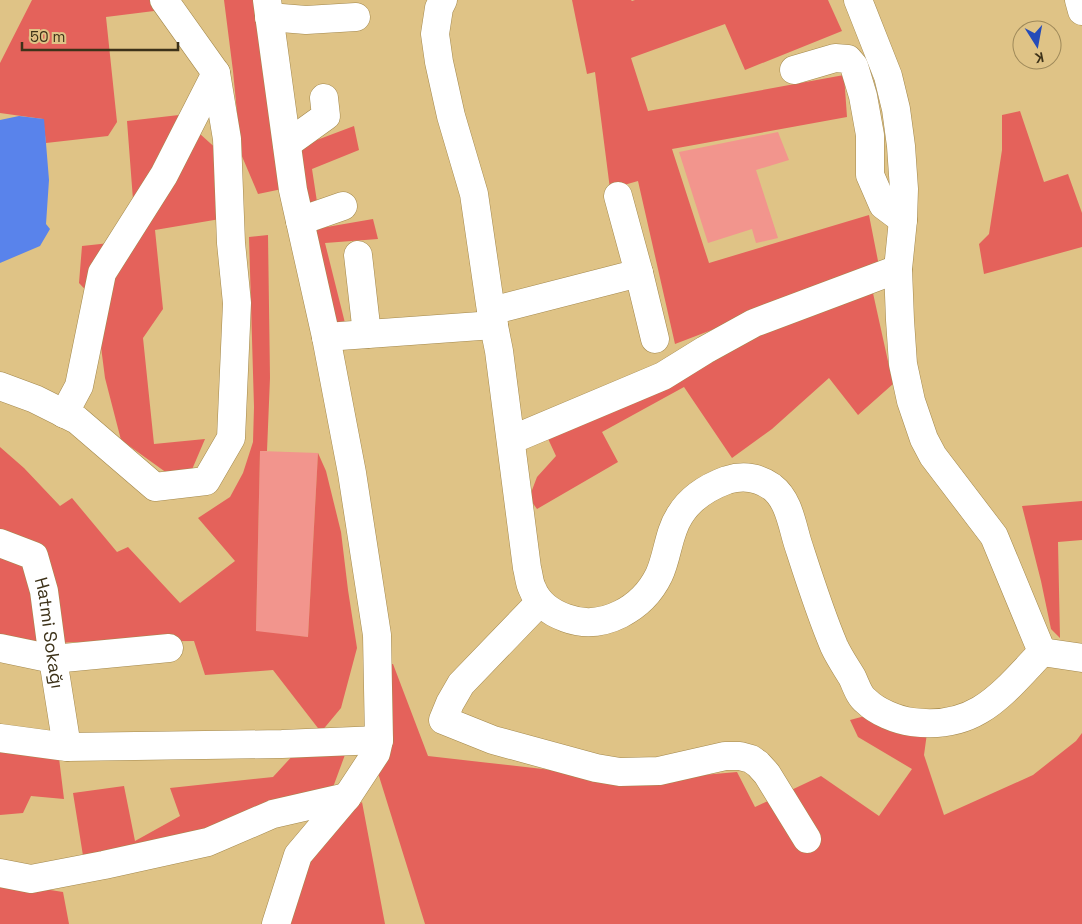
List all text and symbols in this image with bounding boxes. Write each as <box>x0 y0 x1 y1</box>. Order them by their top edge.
scale bar <box>22 20 179 52</box>
north arrow <box>1012 20 1062 70</box>
text: 50 m <box>30 27 65 46</box>
text: K <box>1033 48 1046 67</box>
street label: Hatmi Sokağı <box>30 574 70 690</box>

